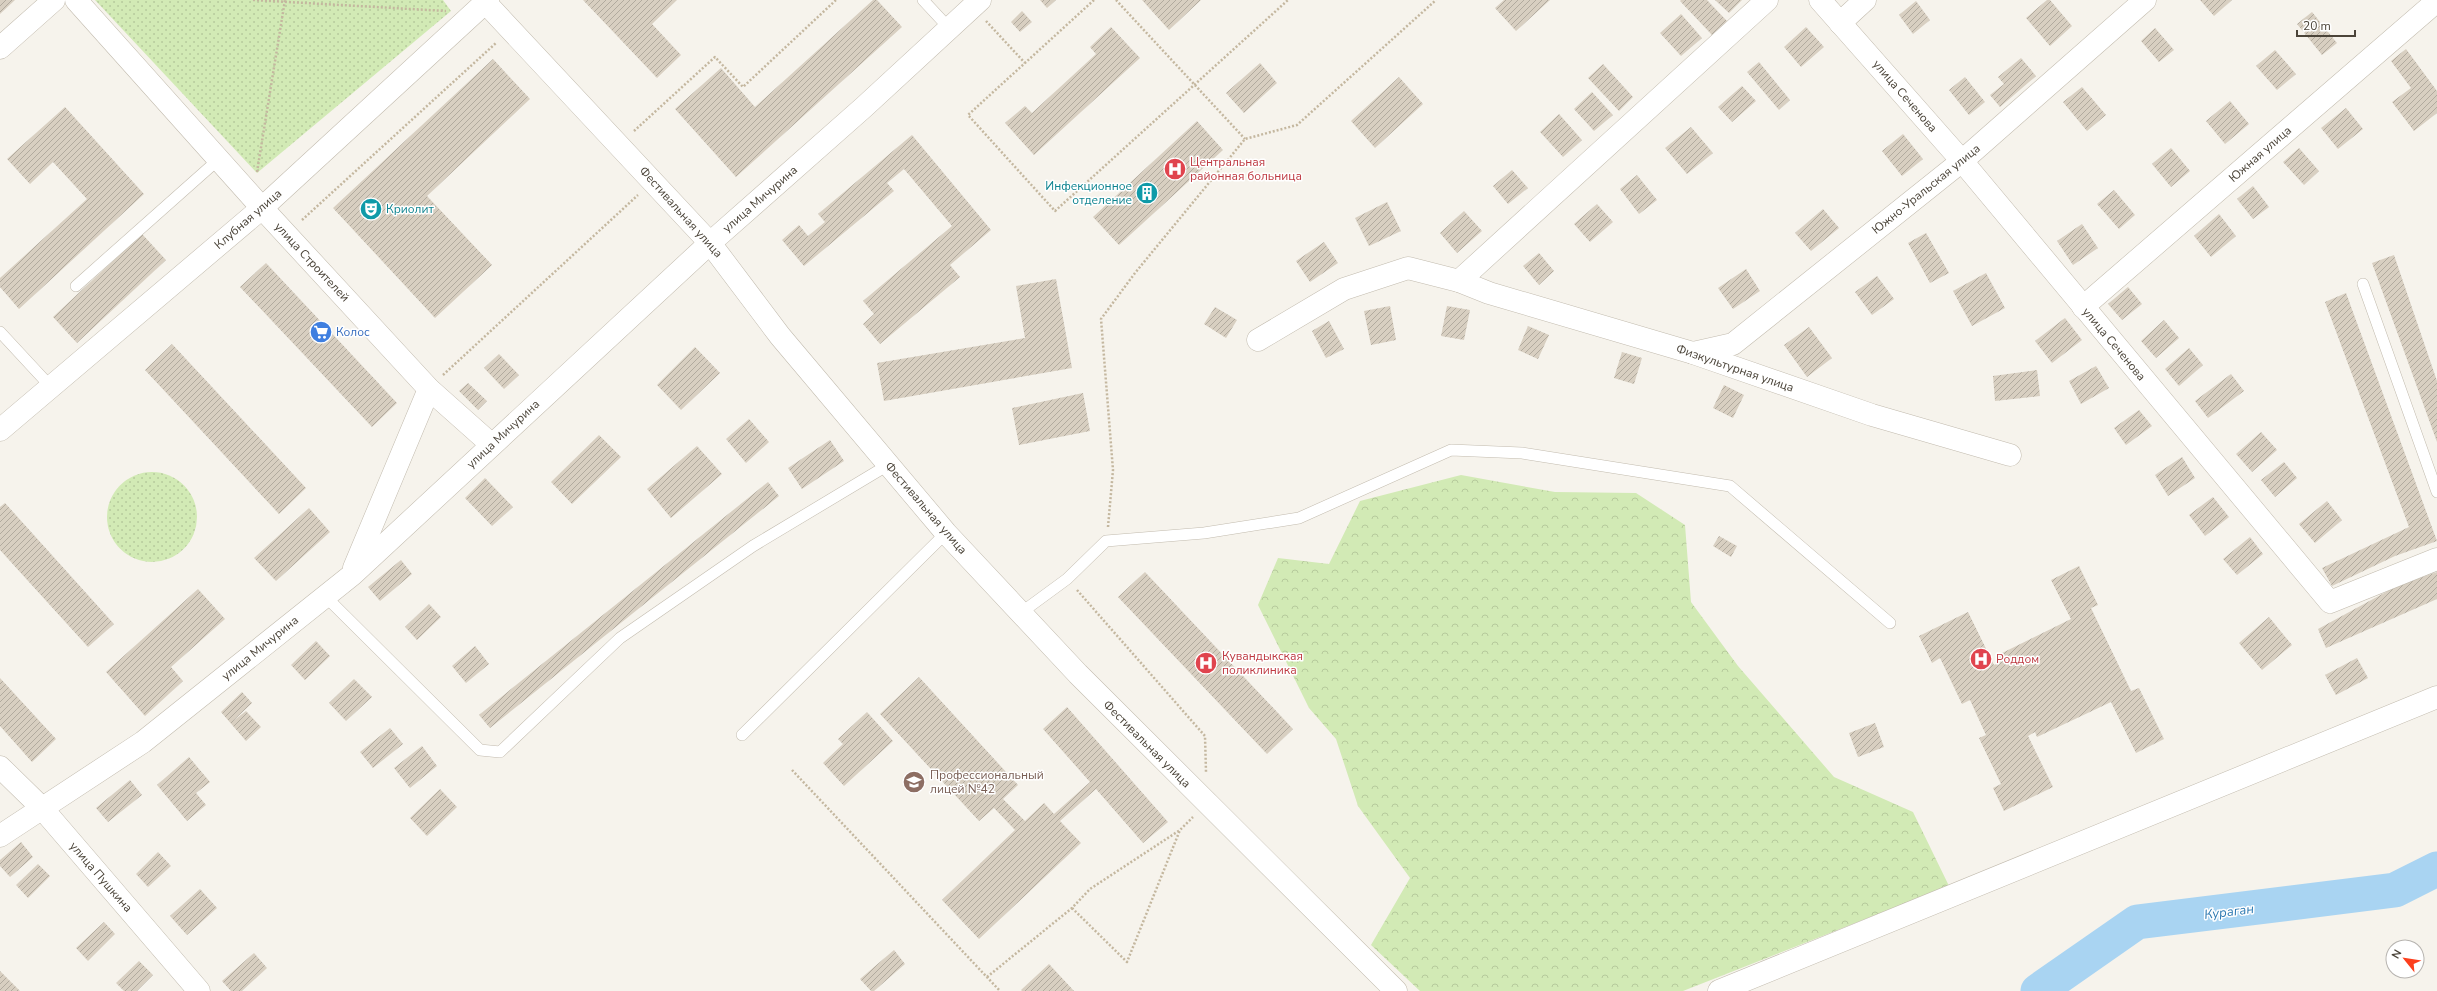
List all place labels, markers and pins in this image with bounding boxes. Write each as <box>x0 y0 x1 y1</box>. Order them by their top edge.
place label: Центральная районная больница <box>1190 154 1302 184</box>
hospital icon: Центральная районная больница <box>1162 156 1188 182</box>
place label: Инфекционное отделение <box>1045 178 1132 208</box>
building icon: Инфекционное отделение <box>1134 180 1160 206</box>
theatre icon: Криолит <box>358 196 384 222</box>
place label: Криолит <box>386 201 434 217</box>
supermarket icon: Колос <box>308 319 334 345</box>
place label: Колос <box>336 324 370 340</box>
hospital icon: Роддом <box>1968 646 1994 672</box>
place label: Кувандыкская поликлиника <box>1222 648 1303 678</box>
hospital icon: Кувандыкская поликлиника <box>1193 650 1219 676</box>
place label: Роддом <box>1996 651 2039 667</box>
place label: Профессиональный лицей №42 <box>930 767 1044 797</box>
school or university icon: Профессиональный лицей №42 <box>901 769 927 795</box>

